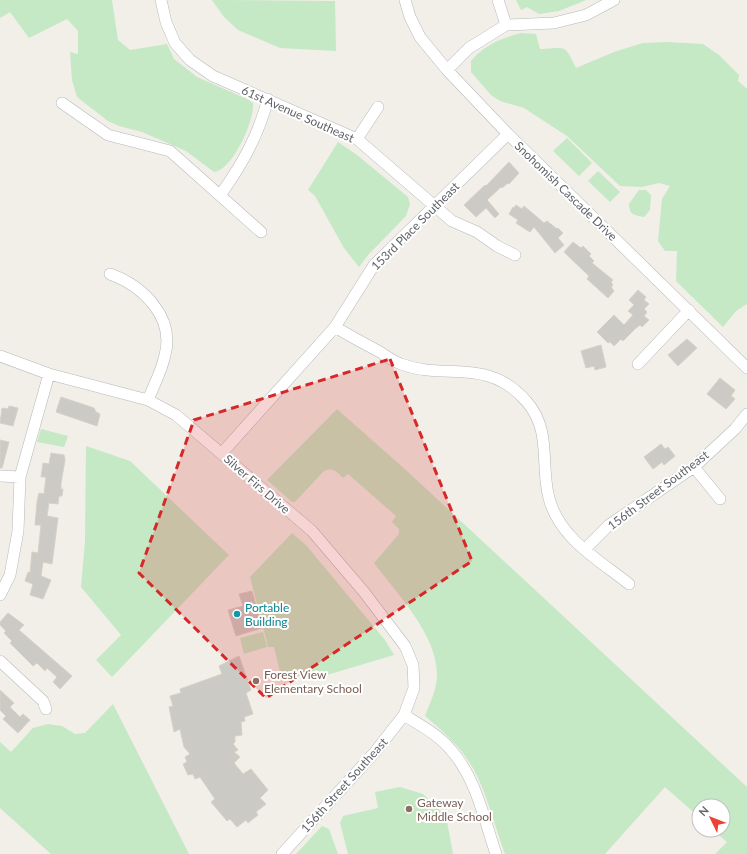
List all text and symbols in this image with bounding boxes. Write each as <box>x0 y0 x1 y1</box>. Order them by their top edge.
street label: 61st Avenue Southeast <box>239 82 357 146</box>
street label: Snohomish Cascade Drive <box>512 138 620 244</box>
street label: 153rd Place Southeast <box>368 178 463 273</box>
street label: 156th Street Southeast <box>605 447 712 533</box>
street label: Silver Firs Drive <box>221 451 293 517</box>
place label: Portable Building <box>245 600 289 629</box>
marker: Portable Building <box>232 609 242 619</box>
place label: Forest View Elementary School <box>264 667 362 696</box>
marker: Forest View Elementary School <box>251 676 261 686</box>
street label: 156th Street Southeast <box>297 734 391 835</box>
place label: Gateway Middle School <box>417 795 492 824</box>
north arrow <box>691 798 731 838</box>
text: N <box>696 803 711 818</box>
marker: Gateway Middle School <box>404 804 414 814</box>

